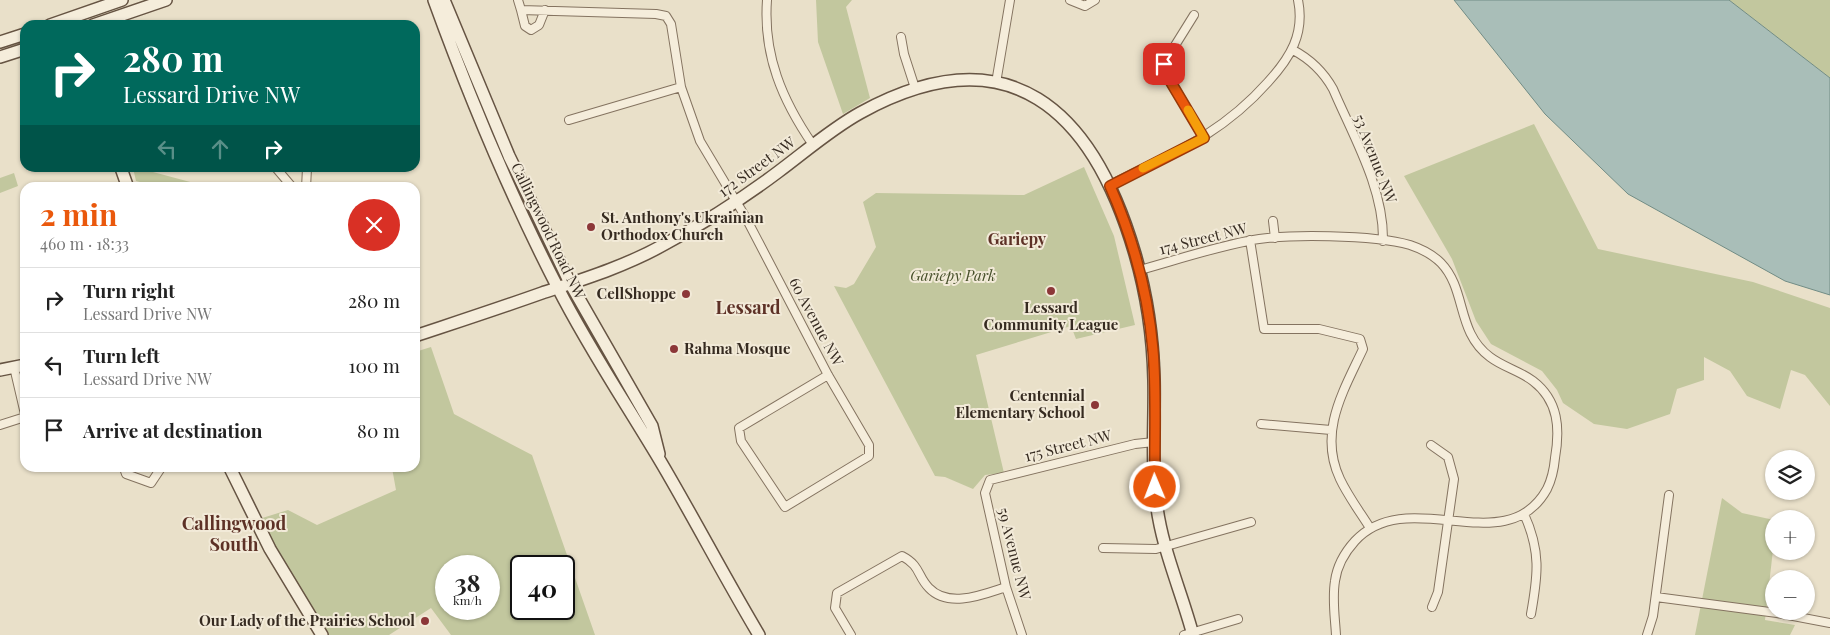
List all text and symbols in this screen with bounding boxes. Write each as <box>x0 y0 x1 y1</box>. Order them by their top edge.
text: 280 m <box>123 34 223 81</box>
icon: right <box>40 40 105 105</box>
pin <box>1143 43 1185 85</box>
icon: arrive <box>1150 50 1178 78</box>
text: Lessard Drive NW <box>123 79 300 109</box>
street label: 53 Avenue NW <box>1350 111 1402 206</box>
street label: 172 Street NW <box>714 131 799 201</box>
icon: left <box>153 135 181 163</box>
icon: ahead <box>206 135 234 163</box>
icon: right <box>259 135 287 163</box>
street label: Callingwood Road NW <box>507 159 591 303</box>
text: 2 min <box>40 194 117 234</box>
button: close <box>348 199 400 251</box>
place label: St. Anthony's Ukrainian Orthodox Church <box>601 207 764 244</box>
street label: 174 Street NW <box>1157 217 1249 259</box>
marker: St. Anthony's Ukrainian Orthodox Church <box>585 221 597 233</box>
district label: Gariepy <box>988 228 1047 249</box>
text: 460 m · 18:33 <box>40 233 129 254</box>
park label: Gariepy Park <box>910 265 996 285</box>
street label: 60 Avenue NW <box>785 274 849 370</box>
text: Turn right <box>83 277 175 303</box>
place label: CellShoppe <box>597 283 676 303</box>
marker: Lessard Community League <box>1045 285 1057 297</box>
icon: right <box>40 286 68 314</box>
text: 280 m <box>348 287 400 313</box>
marker: CellShoppe <box>680 288 692 300</box>
district label: Lessard <box>716 295 781 319</box>
place label: Lessard Community League <box>984 297 1119 334</box>
text: Lessard Drive NW <box>83 303 212 324</box>
place label: Rahma Mosque <box>684 338 791 358</box>
text: Turn left <box>83 342 160 368</box>
marker: Rahma Mosque <box>668 343 680 355</box>
icon: left <box>40 351 68 379</box>
text: 100 m <box>349 352 400 378</box>
text: Lessard Drive NW <box>83 368 212 389</box>
place label: Centennial Elementary School <box>956 385 1085 422</box>
marker: Centennial Elementary School <box>1089 399 1101 411</box>
icon: arrive <box>40 416 68 444</box>
text: Arrive at destination <box>83 417 263 443</box>
text: 80 m <box>357 417 400 443</box>
street label: 175 Street NW <box>1022 424 1114 466</box>
map controls <box>1765 450 1815 620</box>
button: layers <box>1765 450 1815 500</box>
position arrow <box>1128 460 1180 512</box>
street label: 59 Avenue NW <box>994 505 1036 602</box>
button: + <box>1765 510 1815 560</box>
district label: Callingwood South <box>182 511 287 556</box>
speed limit sign: 40 <box>510 555 575 620</box>
text: 38 <box>454 565 481 598</box>
button: − <box>1765 570 1815 620</box>
text: km/h <box>453 592 482 608</box>
place label: Our Lady of the Prairies School <box>199 610 415 630</box>
marker: Our Lady of the Prairies School <box>419 615 431 627</box>

